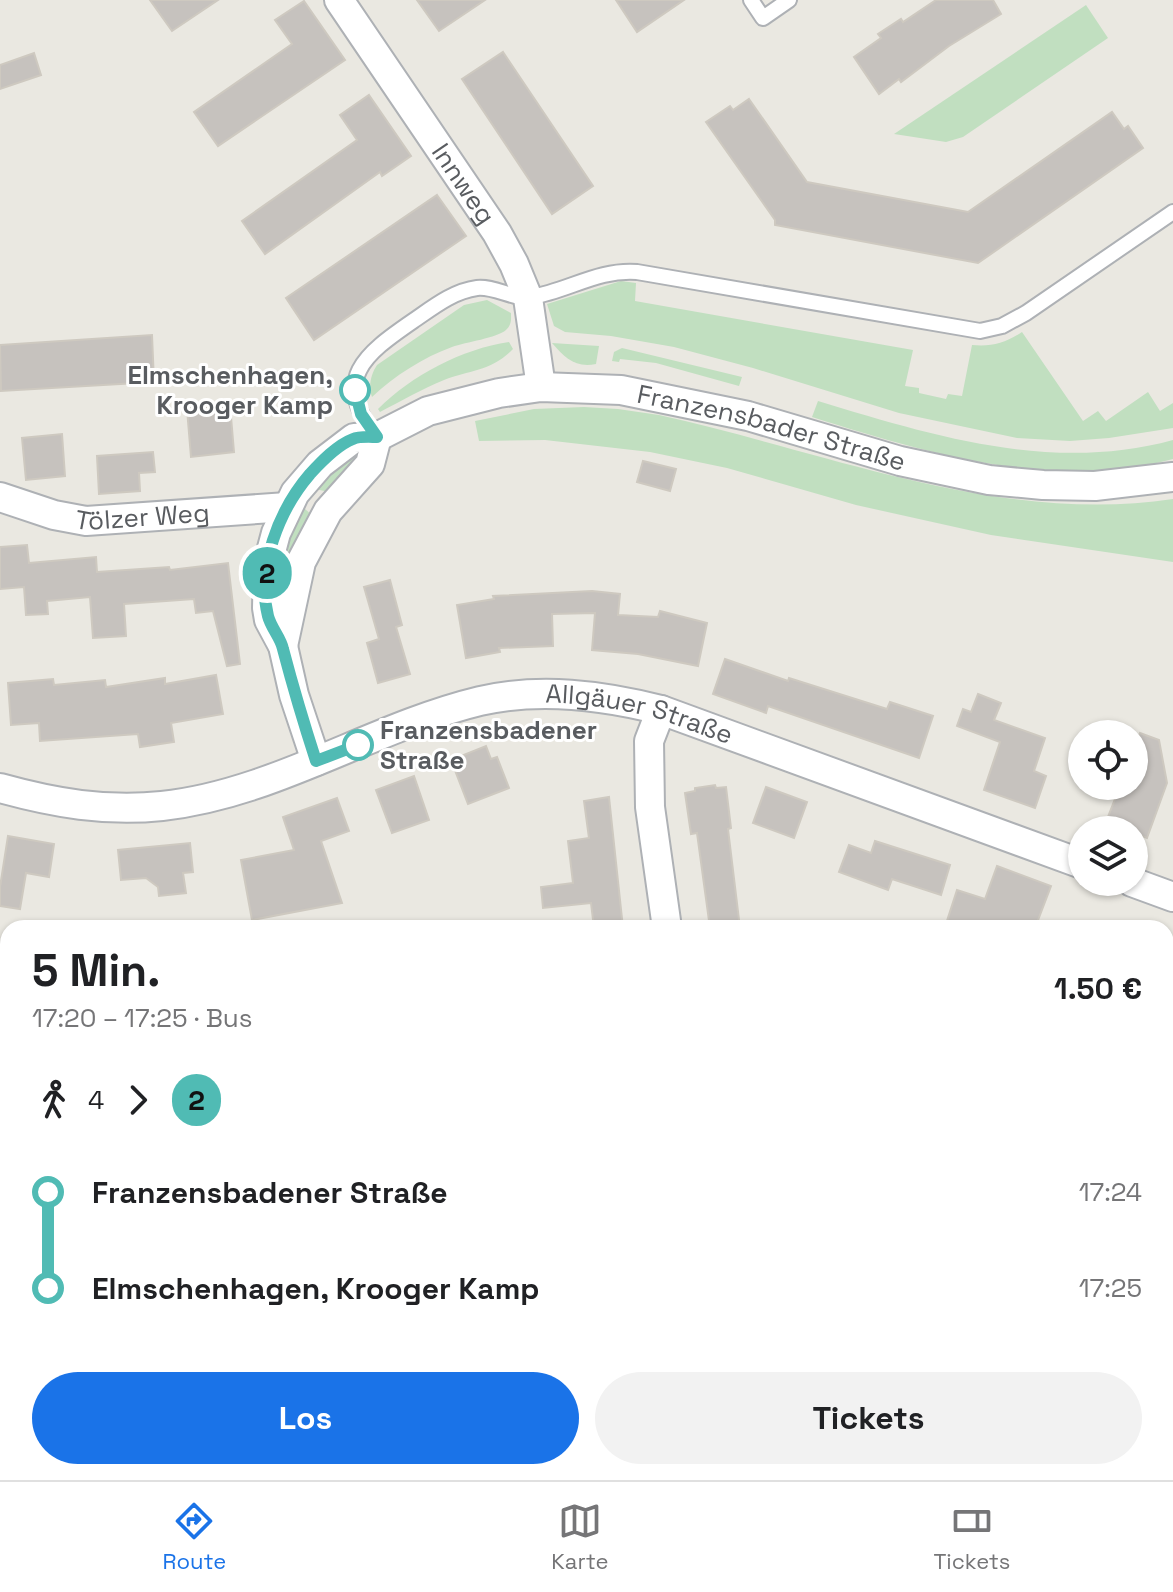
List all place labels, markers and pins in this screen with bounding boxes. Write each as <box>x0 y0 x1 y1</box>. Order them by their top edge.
place label: Elmschenhagen, Krooger Kamp <box>128 358 333 422</box>
marker: Elmschenhagen, Krooger Kamp <box>340 375 370 405</box>
place label: Franzensbadener Straße <box>380 713 597 777</box>
marker: Franzensbadener Straße <box>343 730 373 760</box>

